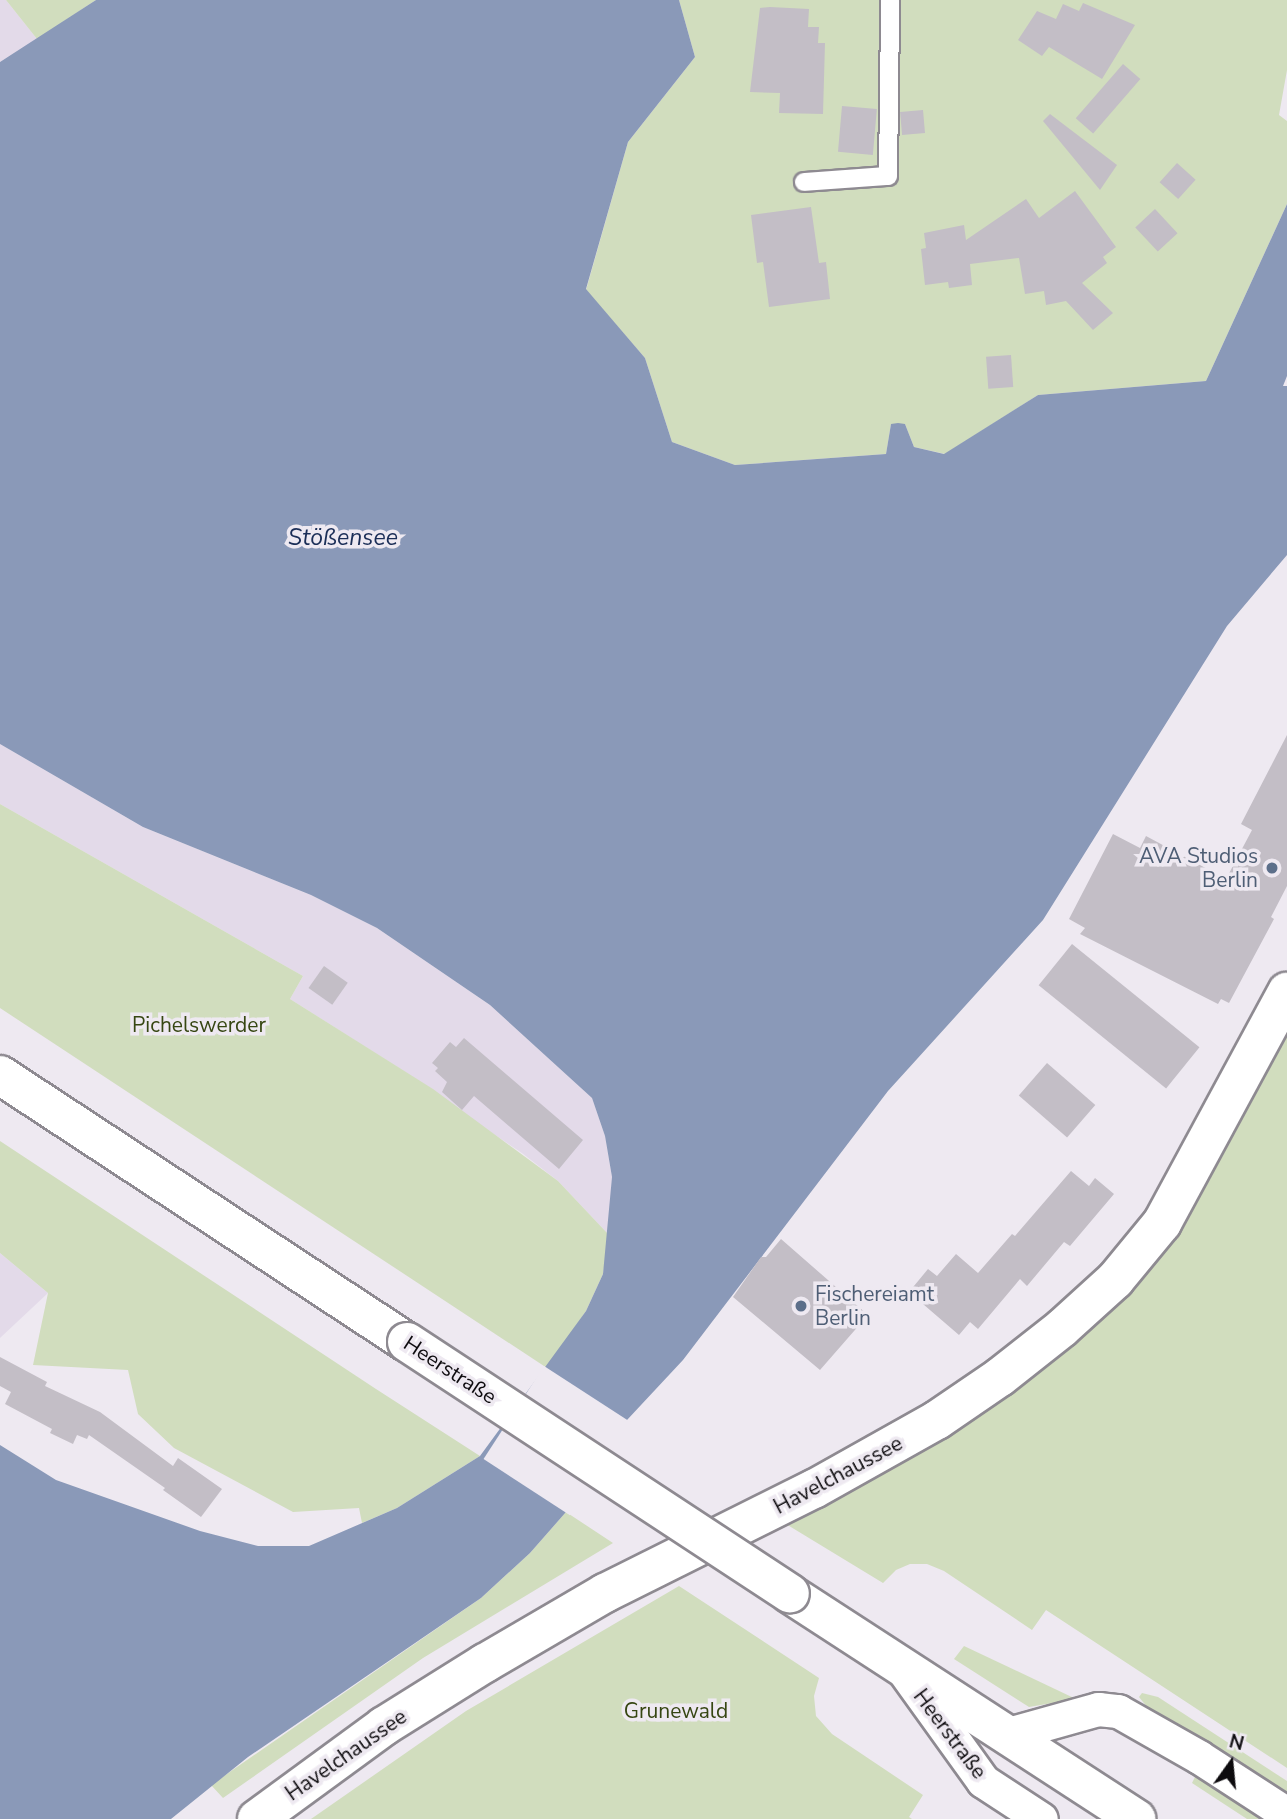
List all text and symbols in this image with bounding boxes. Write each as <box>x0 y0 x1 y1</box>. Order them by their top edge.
water label: Stößensee <box>288 524 398 552</box>
place label: AVA Studios Berlin <box>1139 843 1258 893</box>
marker: AVA Studios Berlin <box>1264 860 1280 876</box>
park label: Pichelswerder <box>132 1012 266 1038</box>
place label: Fischereiamt Berlin <box>815 1281 934 1331</box>
marker: Fischereiamt Berlin <box>793 1298 809 1314</box>
street label: Heerstraße <box>399 1331 501 1409</box>
street label: Havelchaussee <box>769 1431 907 1519</box>
street label: Heerstraße <box>908 1684 992 1784</box>
park label: Grunewald <box>624 1698 728 1724</box>
street label: Havelchaussee <box>281 1704 411 1806</box>
north arrow <box>1196 1728 1266 1798</box>
text: N <box>1226 1728 1247 1757</box>

